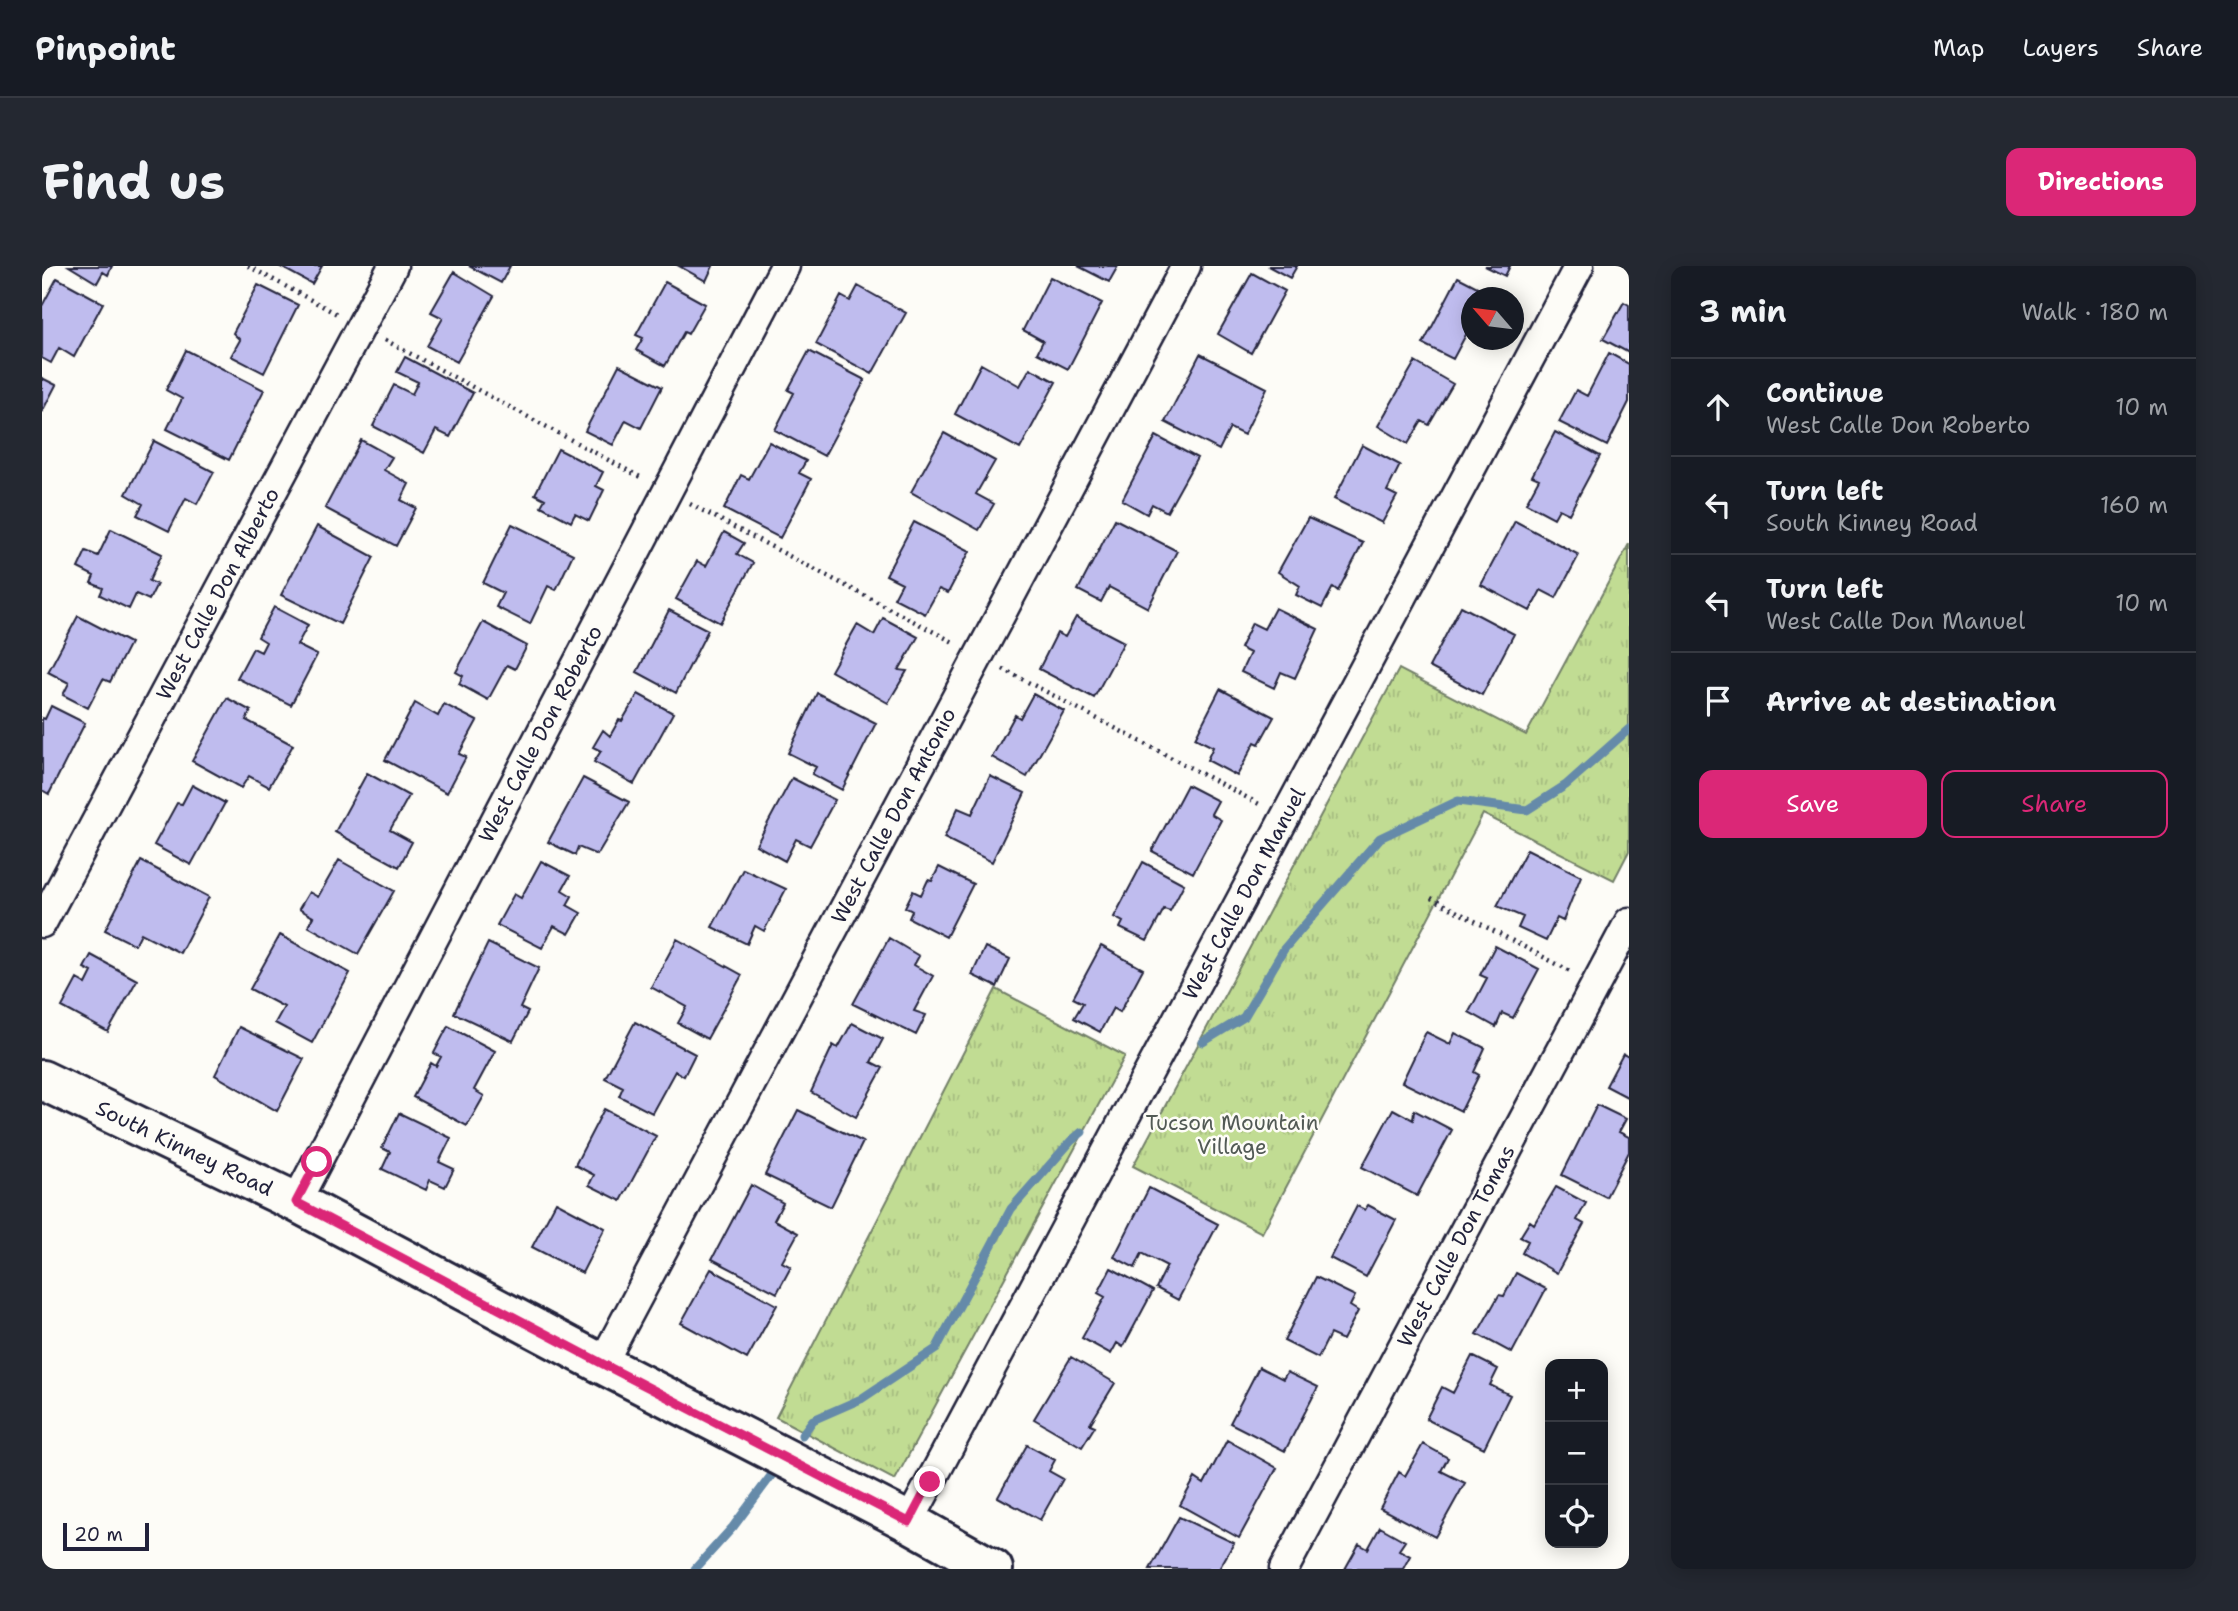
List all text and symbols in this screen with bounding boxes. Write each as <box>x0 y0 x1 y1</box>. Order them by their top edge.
text: Pinpoint <box>35 26 176 71</box>
text: Map <box>1933 32 1984 64</box>
text: Layers <box>2022 32 2099 64</box>
text: Share <box>2137 32 2203 64</box>
button: Directions <box>2006 148 2196 216</box>
text: Find us <box>42 149 225 215</box>
north arrow <box>1461 287 1524 350</box>
text: 3 min <box>1699 291 1786 332</box>
text: Walk · 180 m <box>2022 297 2168 327</box>
text: Continue <box>1766 375 1884 410</box>
icon: ahead <box>1699 388 1737 426</box>
text: 10 m <box>2115 392 2168 422</box>
text: West Calle Don Roberto <box>1766 410 2030 440</box>
text: Turn left <box>1766 473 1883 508</box>
street label: West Calle Don Alberto <box>150 483 286 705</box>
icon: left <box>1699 486 1737 524</box>
text: 160 m <box>2100 490 2168 520</box>
text: South Kinney Road <box>1766 508 1978 538</box>
text: Turn left <box>1766 571 1883 606</box>
icon: left <box>1699 584 1737 622</box>
text: 10 m <box>2115 588 2168 618</box>
text: West Calle Don Manuel <box>1766 606 2025 636</box>
street label: West Calle Don Roberto <box>472 620 609 848</box>
icon: arrive <box>1699 682 1737 720</box>
text: Arrive at destination <box>1766 684 2056 719</box>
street label: West Calle Don Antonio <box>825 703 963 929</box>
button: Save <box>1699 770 1927 838</box>
button: Share <box>1941 770 2168 838</box>
street label: West Calle Don Manuel <box>1176 782 1312 1005</box>
street label: South Kinney Road <box>91 1094 278 1203</box>
park label: Tucson Mountain Village <box>1145 1109 1319 1161</box>
street label: West Calle Don Tomas <box>1391 1140 1522 1352</box>
route start <box>301 1146 332 1177</box>
map controls <box>1545 1359 1608 1548</box>
button: + <box>1545 1359 1608 1422</box>
button: − <box>1545 1422 1608 1485</box>
route end <box>914 1466 945 1497</box>
button: locate <box>1545 1485 1608 1548</box>
scale bar <box>63 1520 149 1552</box>
text: 20 m <box>74 1522 123 1547</box>

